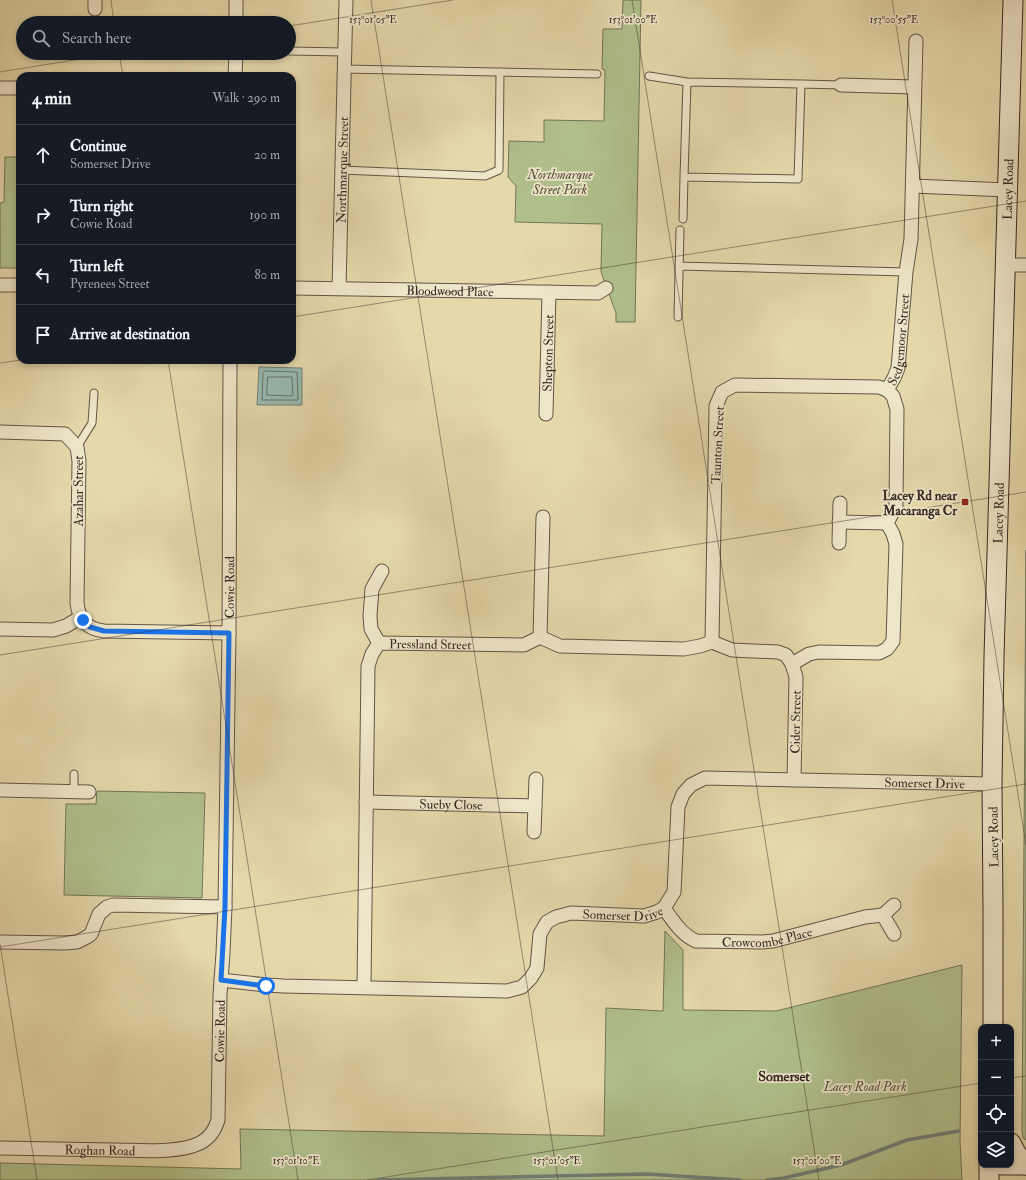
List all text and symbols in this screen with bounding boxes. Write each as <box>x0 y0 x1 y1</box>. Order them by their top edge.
text: 153°01'05"E <box>349 14 397 26</box>
text: 153°01'00"E <box>609 14 657 26</box>
text: 153°00'55"E <box>870 14 918 26</box>
search box <box>16 16 296 60</box>
icon: search <box>30 27 52 49</box>
text: Search here <box>62 29 131 48</box>
text: 4 min <box>32 88 71 109</box>
text: Walk · 290 m <box>212 90 280 106</box>
street label: Northmarque Street <box>334 116 352 224</box>
text: Continue <box>70 137 126 156</box>
icon: ahead <box>32 144 54 166</box>
text: 20 m <box>254 147 280 163</box>
text: Somerset Drive <box>70 156 150 172</box>
street label: Lacey Road <box>1000 158 1018 220</box>
park label: Northmarque Street Park <box>526 167 593 198</box>
text: Turn right <box>70 197 133 216</box>
icon: right <box>32 204 54 226</box>
text: 190 m <box>249 207 280 223</box>
text: Cowie Road <box>70 216 132 232</box>
text: Turn left <box>70 257 124 276</box>
icon: left <box>32 264 54 286</box>
text: 80 m <box>254 267 280 283</box>
text: Pyrenees Street <box>70 276 150 292</box>
street label: Bloodwood Place <box>406 283 494 300</box>
street label: Sedgemoor Street <box>884 293 913 389</box>
street label: Shepton Street <box>540 314 557 392</box>
icon: arrive <box>32 324 54 346</box>
text: Arrive at destination <box>70 325 190 344</box>
street label: Taunton Street <box>708 406 728 484</box>
street label: Azahar Street <box>71 456 87 527</box>
street label: Lacey Road <box>990 482 1008 544</box>
place label: Lacey Rd near Macaranga Cr <box>882 488 958 520</box>
marker: Lacey Rd near Macaranga Cr <box>960 497 970 507</box>
street label: Cowie Road <box>222 555 238 619</box>
route end <box>74 611 92 629</box>
street label: Pressland Street <box>389 636 472 653</box>
street label: Cider Street <box>787 690 805 754</box>
street label: Somerset Drive <box>884 775 965 792</box>
street label: Sueby Close <box>419 796 483 814</box>
street label: Lacey Road <box>985 806 1004 868</box>
street label: Somerset Drive <box>582 903 667 925</box>
street label: Crowcombe Place <box>722 924 815 951</box>
route start <box>257 977 275 995</box>
street label: Cowie Road <box>212 999 229 1063</box>
map controls <box>978 1024 1014 1168</box>
button: + <box>978 1024 1014 1060</box>
button: − <box>978 1060 1014 1096</box>
district label: Somerset <box>758 1068 810 1085</box>
park label: Lacey Road Park <box>822 1079 907 1095</box>
button: locate <box>978 1096 1014 1132</box>
button: layers <box>978 1132 1014 1168</box>
street label: Roghan Road <box>64 1142 136 1160</box>
text: 153°01'10"E <box>273 1155 319 1167</box>
text: 153°01'05"E <box>533 1155 581 1167</box>
text: 153°01'00"E <box>793 1155 841 1167</box>

